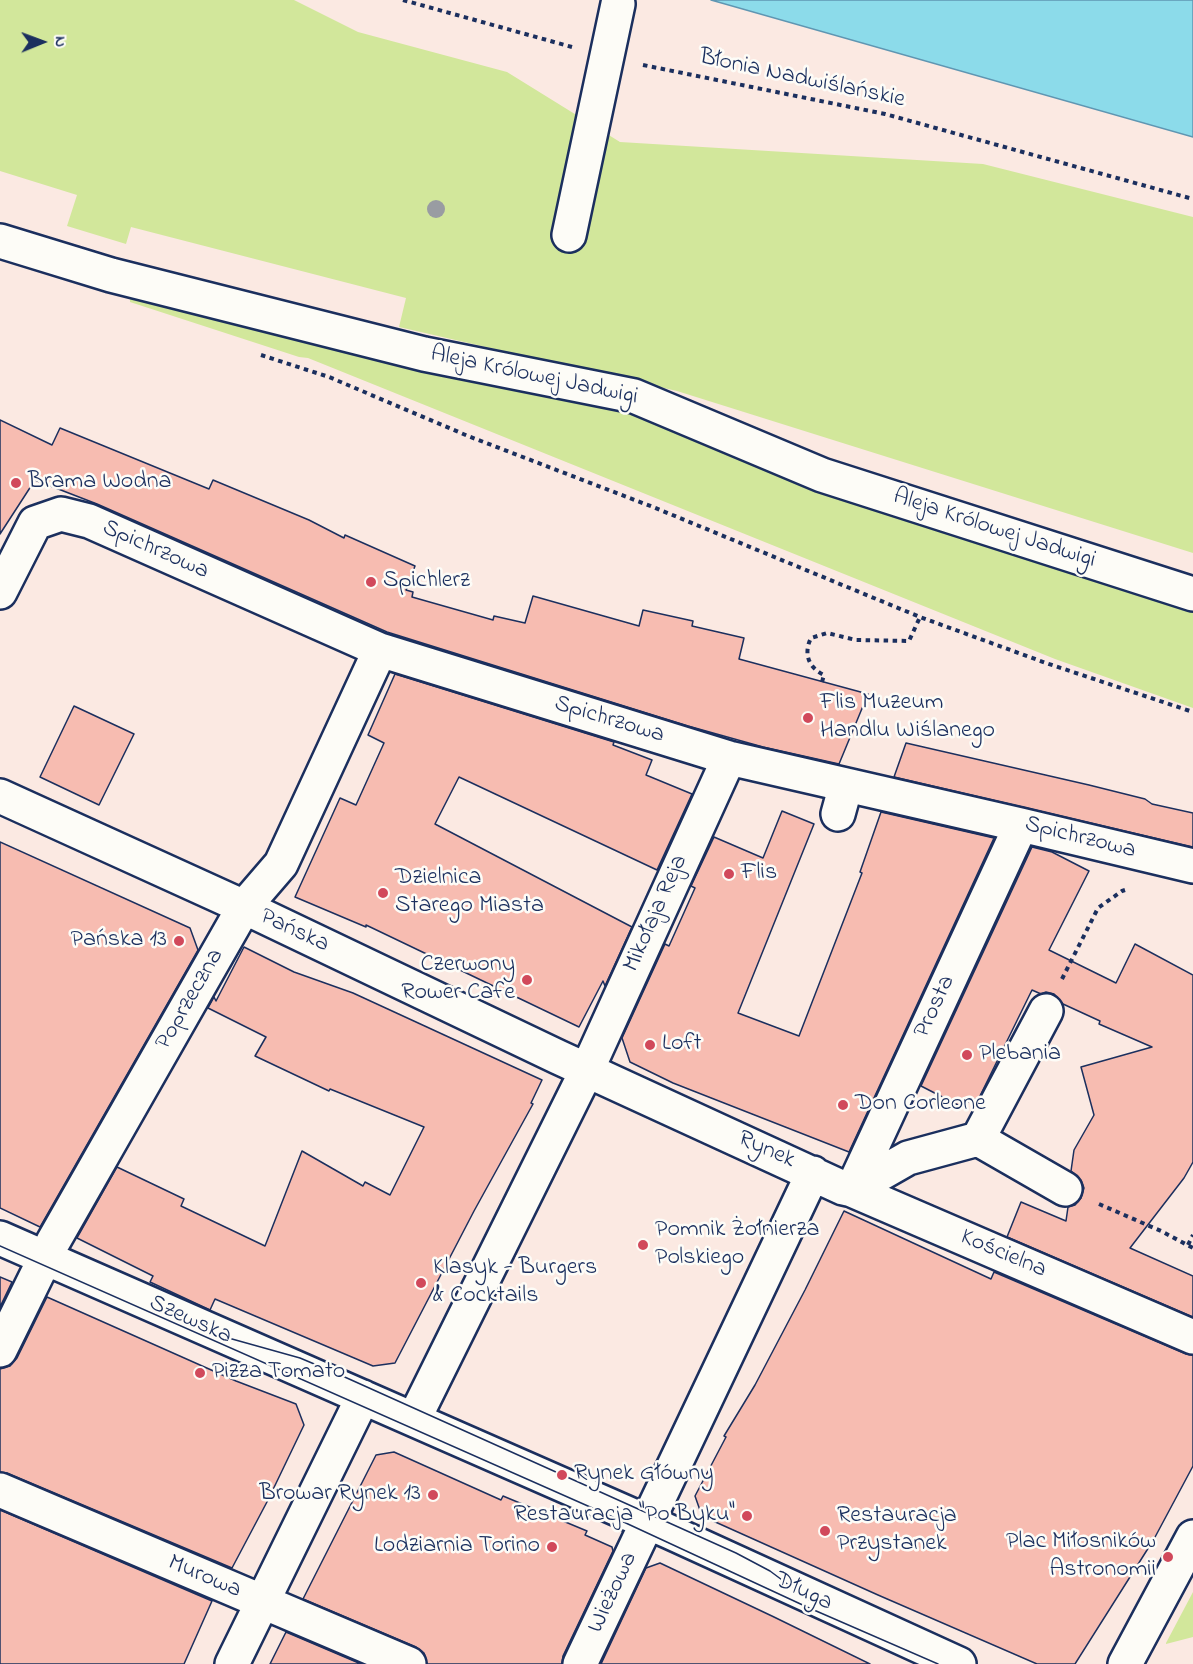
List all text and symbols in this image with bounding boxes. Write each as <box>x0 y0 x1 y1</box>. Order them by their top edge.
north arrow <box>12 12 72 72</box>
text: N <box>48 36 72 47</box>
street label: Błonia Nadwiślańskie <box>697 44 907 116</box>
street label: Aleja Królowej Jadwigi <box>428 341 640 413</box>
place label: Brama Wodna <box>28 469 171 497</box>
marker: Brama Wodna <box>9 476 23 490</box>
street label: Aleja Królowej Jadwigi <box>889 484 1099 576</box>
street label: Spichrzowa <box>97 515 213 587</box>
place label: Spichlerz <box>383 568 470 596</box>
marker: Spichlerz <box>364 575 378 589</box>
place label: Flis Muzeum Handlu Wiślanego <box>820 690 995 746</box>
street label: Spichrzowa <box>551 691 667 751</box>
marker: Flis Muzeum Handlu Wiślanego <box>801 711 815 725</box>
street label: Spichrzowa <box>1021 811 1139 867</box>
street label: Mikołaja Reja <box>618 851 696 977</box>
place label: Flis <box>741 860 777 888</box>
place label: Dzielnica Starego Miasta <box>395 865 544 921</box>
marker: Flis <box>722 867 736 881</box>
marker: Dzielnica Starego Miasta <box>376 886 390 900</box>
street label: Pańska <box>255 904 333 960</box>
place label: Pańska 13 <box>71 927 167 955</box>
marker: Pańska 13 <box>172 934 186 948</box>
street label: Poprzeczna <box>151 944 231 1056</box>
place label: Czerwony Rower Cafe <box>401 952 515 1008</box>
street label: Prosta <box>909 971 963 1043</box>
marker: Czerwony Rower Cafe <box>520 973 534 987</box>
place label: Loft <box>662 1031 702 1059</box>
marker: Loft <box>643 1038 657 1052</box>
place label: Plebania <box>979 1041 1061 1069</box>
marker: Plebania <box>960 1048 974 1062</box>
place label: Don Corleone <box>855 1091 986 1119</box>
marker: Don Corleone <box>836 1098 850 1112</box>
street label: Rynek <box>733 1126 799 1176</box>
place label: Pomnik Żołnierza Polskiego <box>655 1217 819 1273</box>
street label: Kościelna <box>956 1224 1050 1286</box>
marker: Pomnik Żołnierza Polskiego <box>636 1238 650 1252</box>
place label: Klasyk - Burgers & Cocktails <box>433 1255 597 1311</box>
marker: Klasyk - Burgers & Cocktails <box>414 1276 428 1290</box>
street label: Szewska <box>144 1290 236 1352</box>
place label: Pizza Tomato <box>212 1359 345 1387</box>
marker: Pizza Tomato <box>193 1366 207 1380</box>
place label: Rynek Główny <box>574 1461 714 1489</box>
marker: Rynek Główny <box>555 1468 569 1482</box>
place label: Browar Rynek 13 <box>260 1481 421 1509</box>
marker: Browar Rynek 13 <box>426 1488 440 1502</box>
place label: Restauracja "Po Byku" <box>513 1502 735 1530</box>
place label: Restauracja Przystanek <box>837 1503 957 1559</box>
marker: Restauracja "Po Byku" <box>740 1509 754 1523</box>
marker: Restauracja Przystanek <box>818 1524 832 1538</box>
place label: Plac Miłosników Astronomii <box>1006 1529 1156 1585</box>
place label: Lodziarnia Torino <box>374 1533 540 1561</box>
marker: Lodziarnia Torino <box>545 1540 559 1554</box>
street label: Wieżowa <box>583 1548 645 1638</box>
street label: Murowa <box>163 1550 245 1606</box>
marker: Plac Miłosników Astronomii <box>1161 1550 1175 1564</box>
street label: Długa <box>770 1567 836 1619</box>

